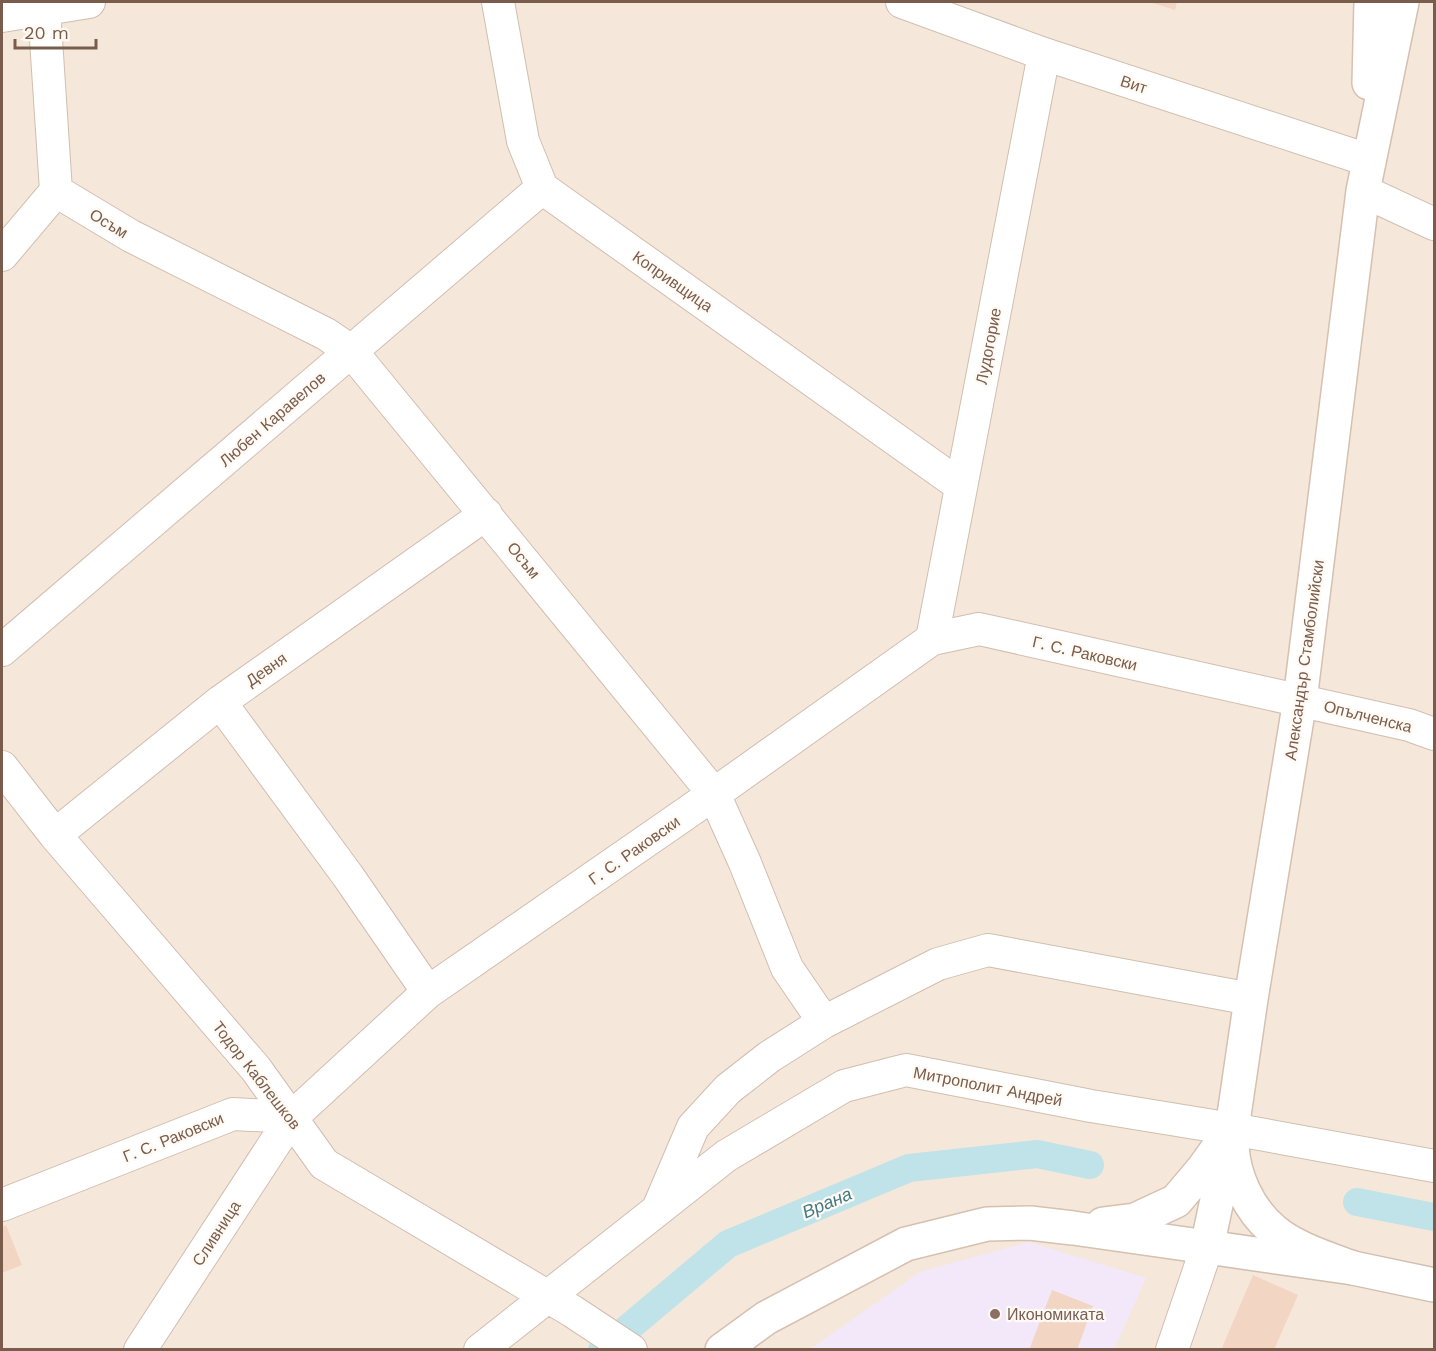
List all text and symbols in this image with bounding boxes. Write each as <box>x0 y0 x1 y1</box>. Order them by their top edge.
scale bar <box>15 12 96 50</box>
text: 20 m <box>24 22 69 43</box>
street label: Вит <box>1118 71 1150 98</box>
street label: Осъм <box>86 205 131 242</box>
street label: Копривщица <box>629 247 716 316</box>
street label: Лудогорие <box>972 306 1005 386</box>
street label: Любен Каравелов <box>215 368 329 471</box>
street label: Осъм <box>503 538 544 582</box>
street label: Александър Стамболийски <box>1281 559 1328 762</box>
street label: Г. С. Раковски <box>1031 632 1139 675</box>
street label: Девня <box>242 649 290 690</box>
street label: Опълченска <box>1322 696 1414 737</box>
street label: Г. С. Раковски <box>585 812 684 889</box>
street label: Тодор Каблешков <box>208 1017 305 1133</box>
street label: Митрополит Андрей <box>912 1063 1064 1110</box>
street label: Г. С. Раковски <box>120 1109 226 1166</box>
water label: Врана <box>799 1183 855 1222</box>
street label: Сливница <box>188 1197 245 1270</box>
place label: Икономиката <box>1007 1305 1104 1324</box>
marker: Икономиката <box>988 1307 1002 1321</box>

